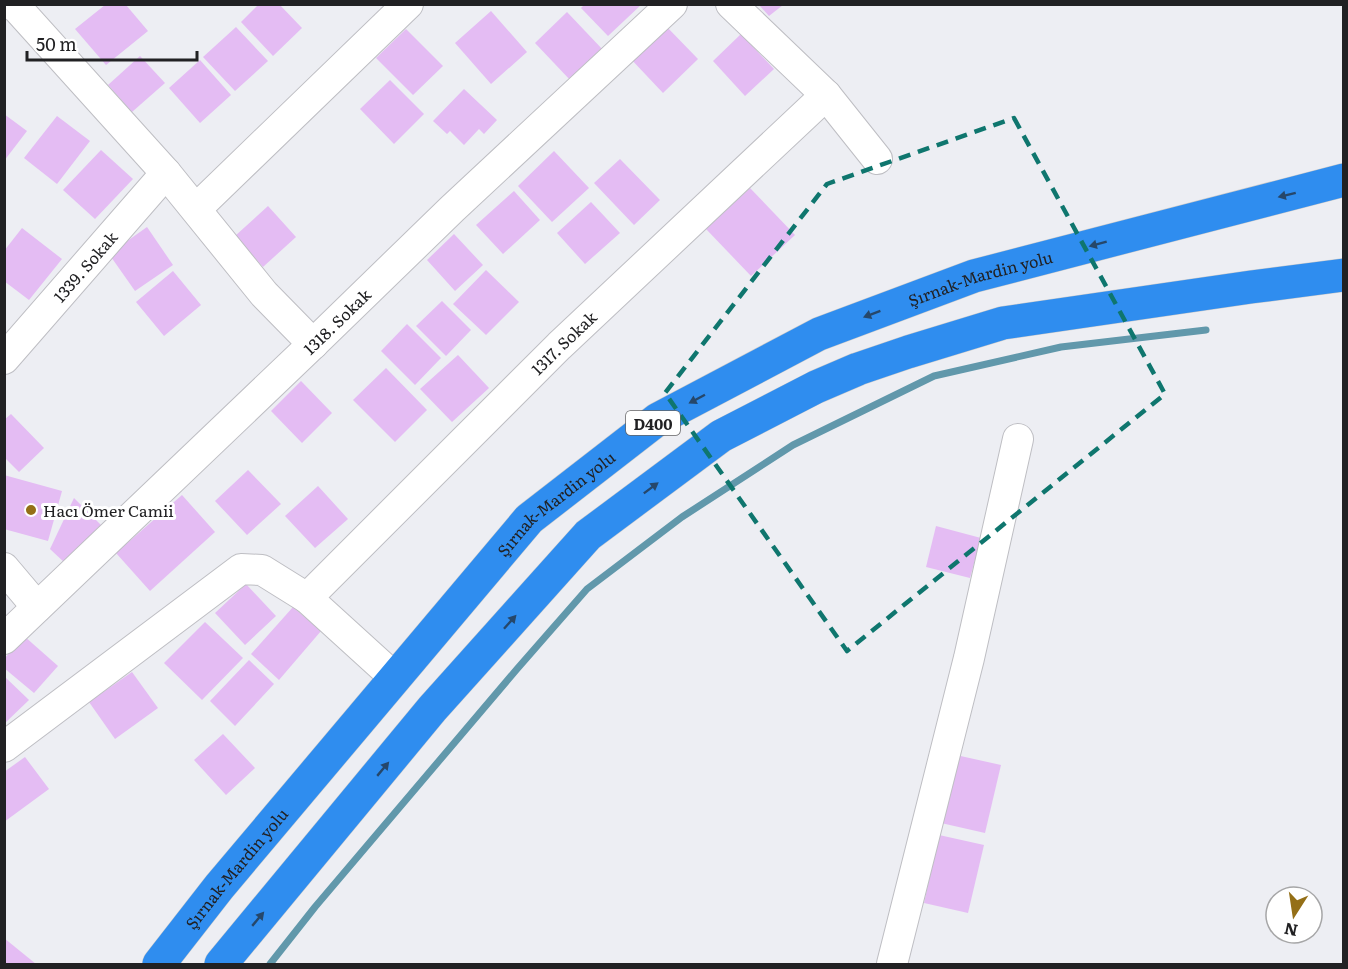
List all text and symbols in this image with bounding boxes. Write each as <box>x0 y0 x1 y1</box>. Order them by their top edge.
scale bar <box>27 24 196 62</box>
text: 50 m <box>36 30 77 57</box>
one-way arrow <box>1278 190 1296 200</box>
street label: 1339. Sokak <box>47 225 123 307</box>
one-way arrow <box>1089 239 1107 249</box>
street label: Şırnak-Mardin yolu <box>904 244 1055 312</box>
street label: 1318. Sokak <box>297 282 376 360</box>
street label: 1317. Sokak <box>525 305 602 380</box>
one-way arrow <box>863 310 881 319</box>
one-way arrow <box>688 394 705 404</box>
road number: D400 <box>626 411 680 435</box>
street label: Şırnak-Mardin yolu <box>491 445 620 561</box>
one-way arrow <box>643 482 659 494</box>
place label: Hacı Ömer Camii <box>43 498 174 522</box>
marker: Hacı Ömer Camii <box>24 503 38 517</box>
one-way arrow <box>503 615 516 630</box>
one-way arrow <box>376 761 389 777</box>
street label: Şırnak-Mardin yolu <box>179 802 293 934</box>
north arrow <box>1264 885 1324 945</box>
one-way arrow <box>252 912 264 927</box>
text: N <box>1282 918 1300 944</box>

